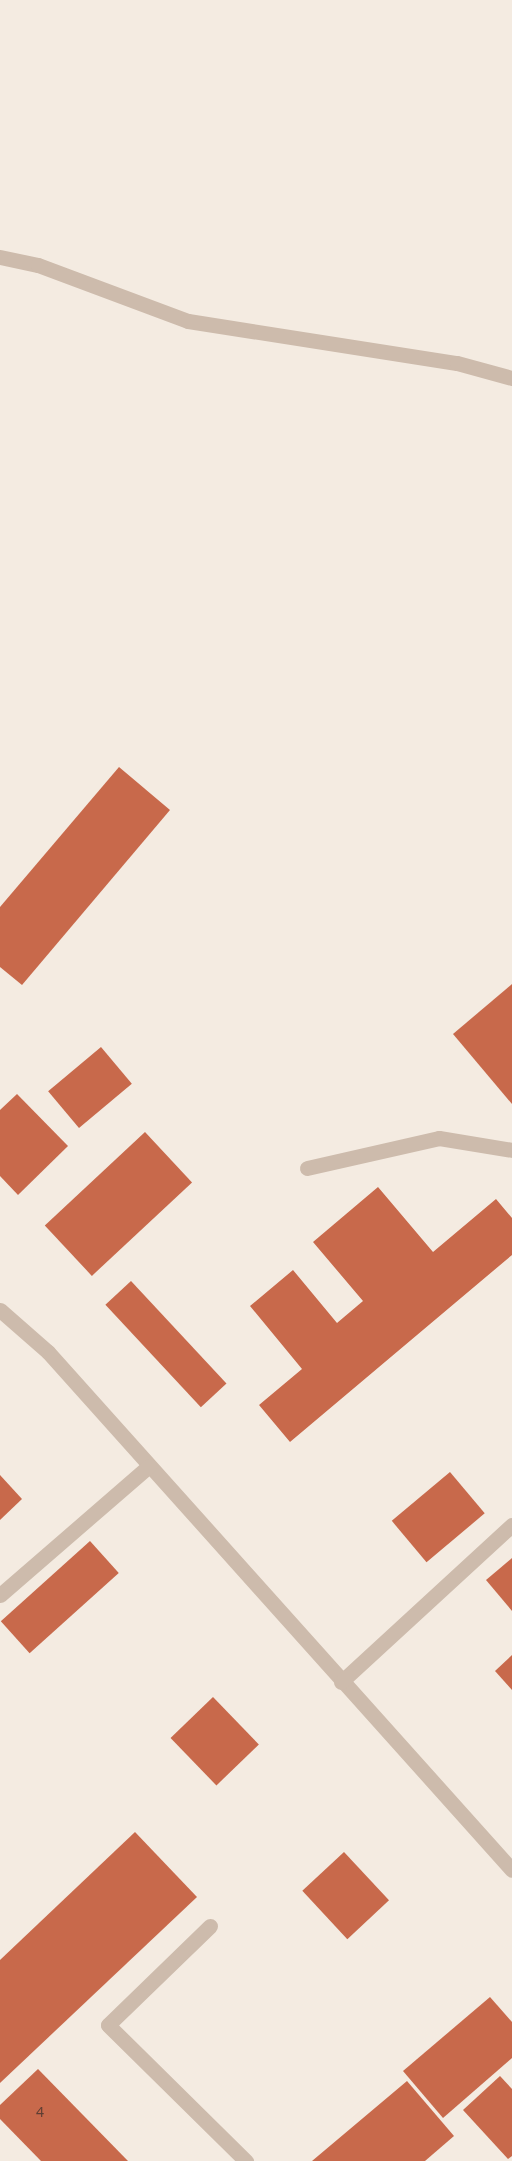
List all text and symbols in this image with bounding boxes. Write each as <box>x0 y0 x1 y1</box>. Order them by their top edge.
house number: 4 <box>36 2104 44 2120</box>

